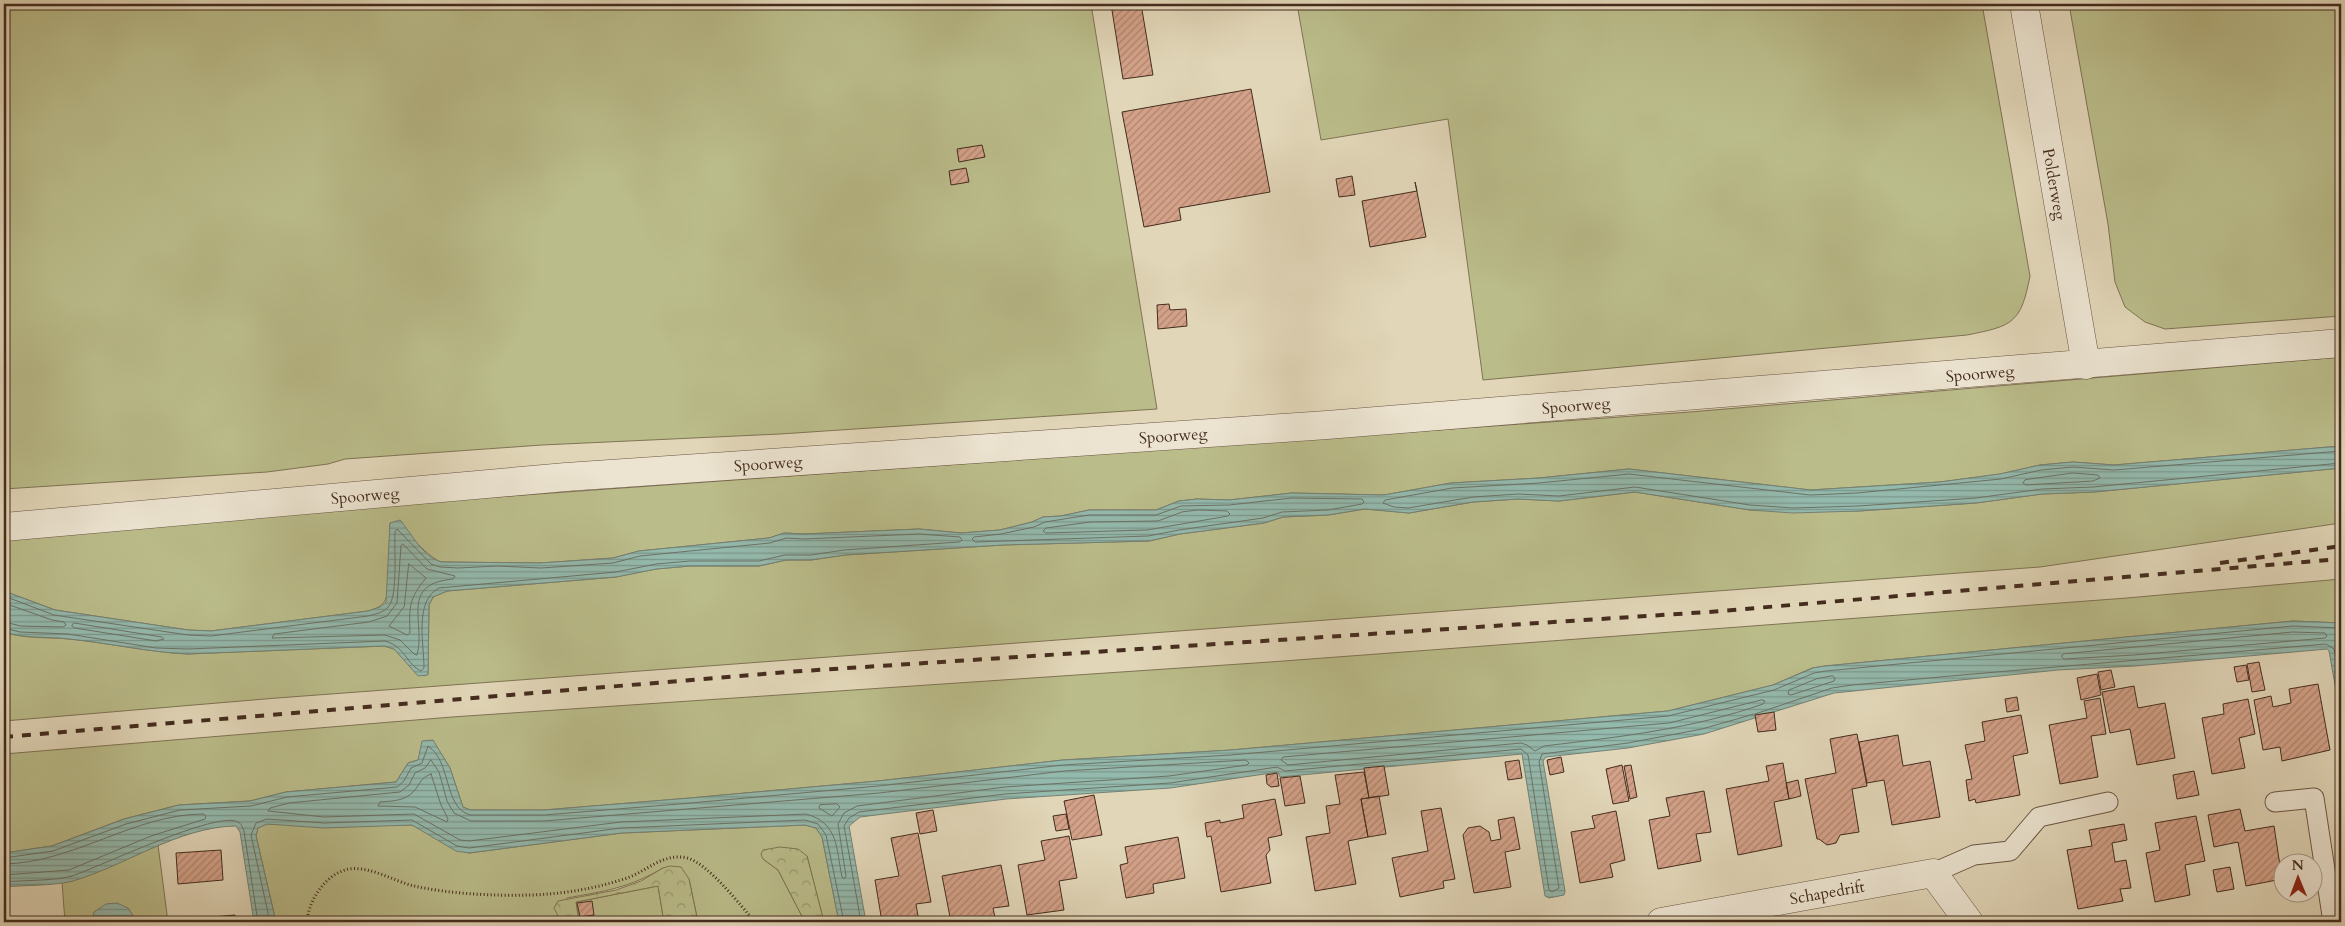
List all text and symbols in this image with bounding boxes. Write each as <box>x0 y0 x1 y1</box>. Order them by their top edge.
street label: Polderweg <box>2037 146 2071 222</box>
street label: Spoorweg <box>1945 360 2015 388</box>
street label: Spoorweg <box>1541 392 1611 420</box>
street label: Spoorweg <box>1138 423 1208 449</box>
street label: Spoorweg <box>733 451 803 477</box>
street label: Spoorweg <box>330 482 400 510</box>
north arrow <box>2272 854 2322 904</box>
text: N <box>2292 856 2304 875</box>
street label: Schapedrift <box>1788 876 1866 910</box>

